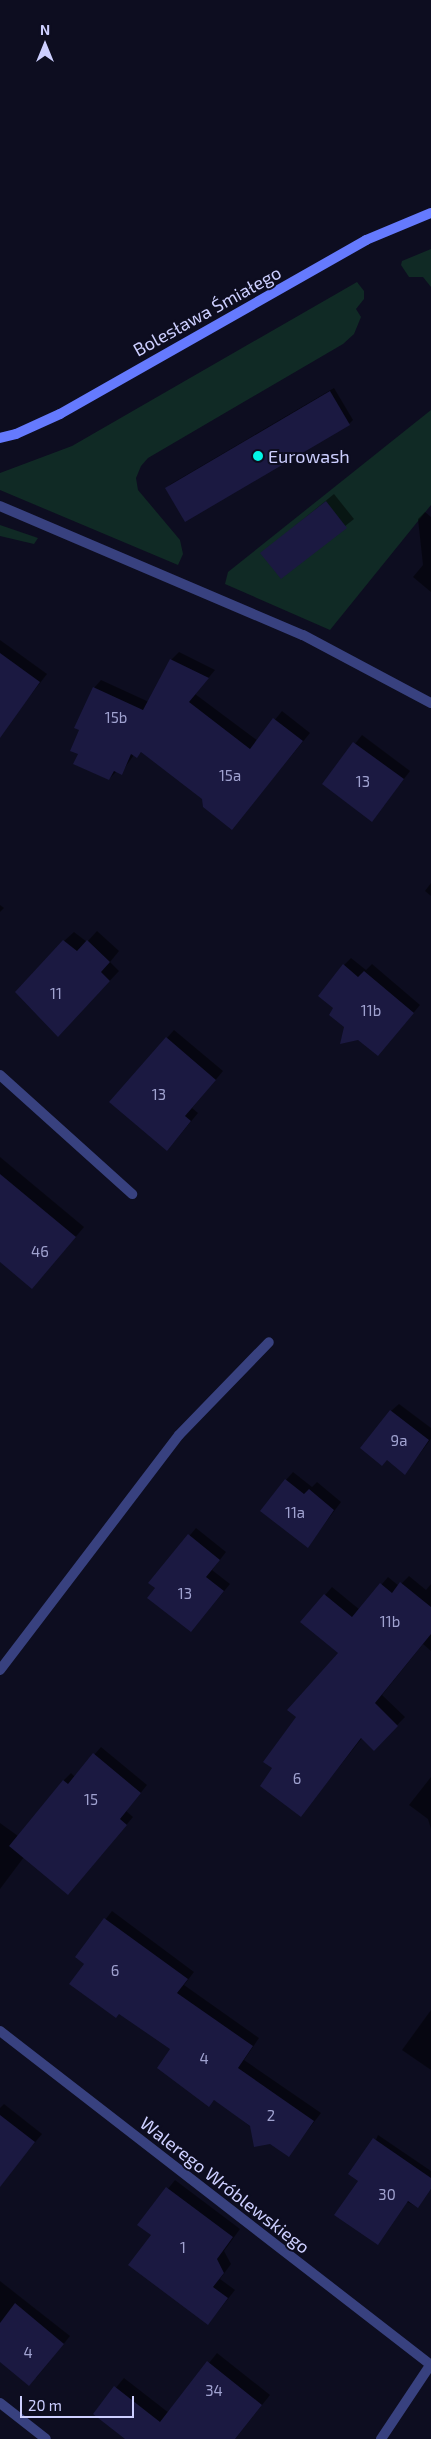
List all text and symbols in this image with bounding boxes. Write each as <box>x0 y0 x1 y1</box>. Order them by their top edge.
north arrow <box>20 20 70 70</box>
text: N <box>40 21 50 38</box>
street label: Bolesława Śmiałego <box>129 261 285 361</box>
place label: Eurowash <box>268 445 350 467</box>
marker: Eurowash <box>252 450 264 462</box>
house number: 15b <box>105 709 127 727</box>
house number: 15a <box>219 767 241 785</box>
house number: 13 <box>356 773 370 791</box>
house number: 11 <box>50 985 62 1003</box>
house number: 11b <box>361 1002 381 1020</box>
house number: 13 <box>152 1086 166 1104</box>
house number: 46 <box>31 1243 49 1261</box>
house number: 9a <box>391 1432 407 1450</box>
house number: 11a <box>285 1504 305 1522</box>
house number: 13 <box>178 1585 192 1603</box>
house number: 11b <box>380 1613 400 1631</box>
house number: 6 <box>293 1770 301 1788</box>
house number: 15 <box>84 1791 98 1809</box>
house number: 6 <box>111 1962 119 1980</box>
house number: 4 <box>199 2050 209 2068</box>
house number: 2 <box>267 2107 275 2125</box>
street label: Walerego Wróblewskiego <box>136 2112 314 2258</box>
house number: 30 <box>378 2186 396 2204</box>
house number: 1 <box>180 2239 186 2257</box>
house number: 4 <box>23 2344 33 2362</box>
house number: 34 <box>205 2382 223 2400</box>
scale bar <box>22 2386 136 2418</box>
text: 20 m <box>28 2396 62 2414</box>

